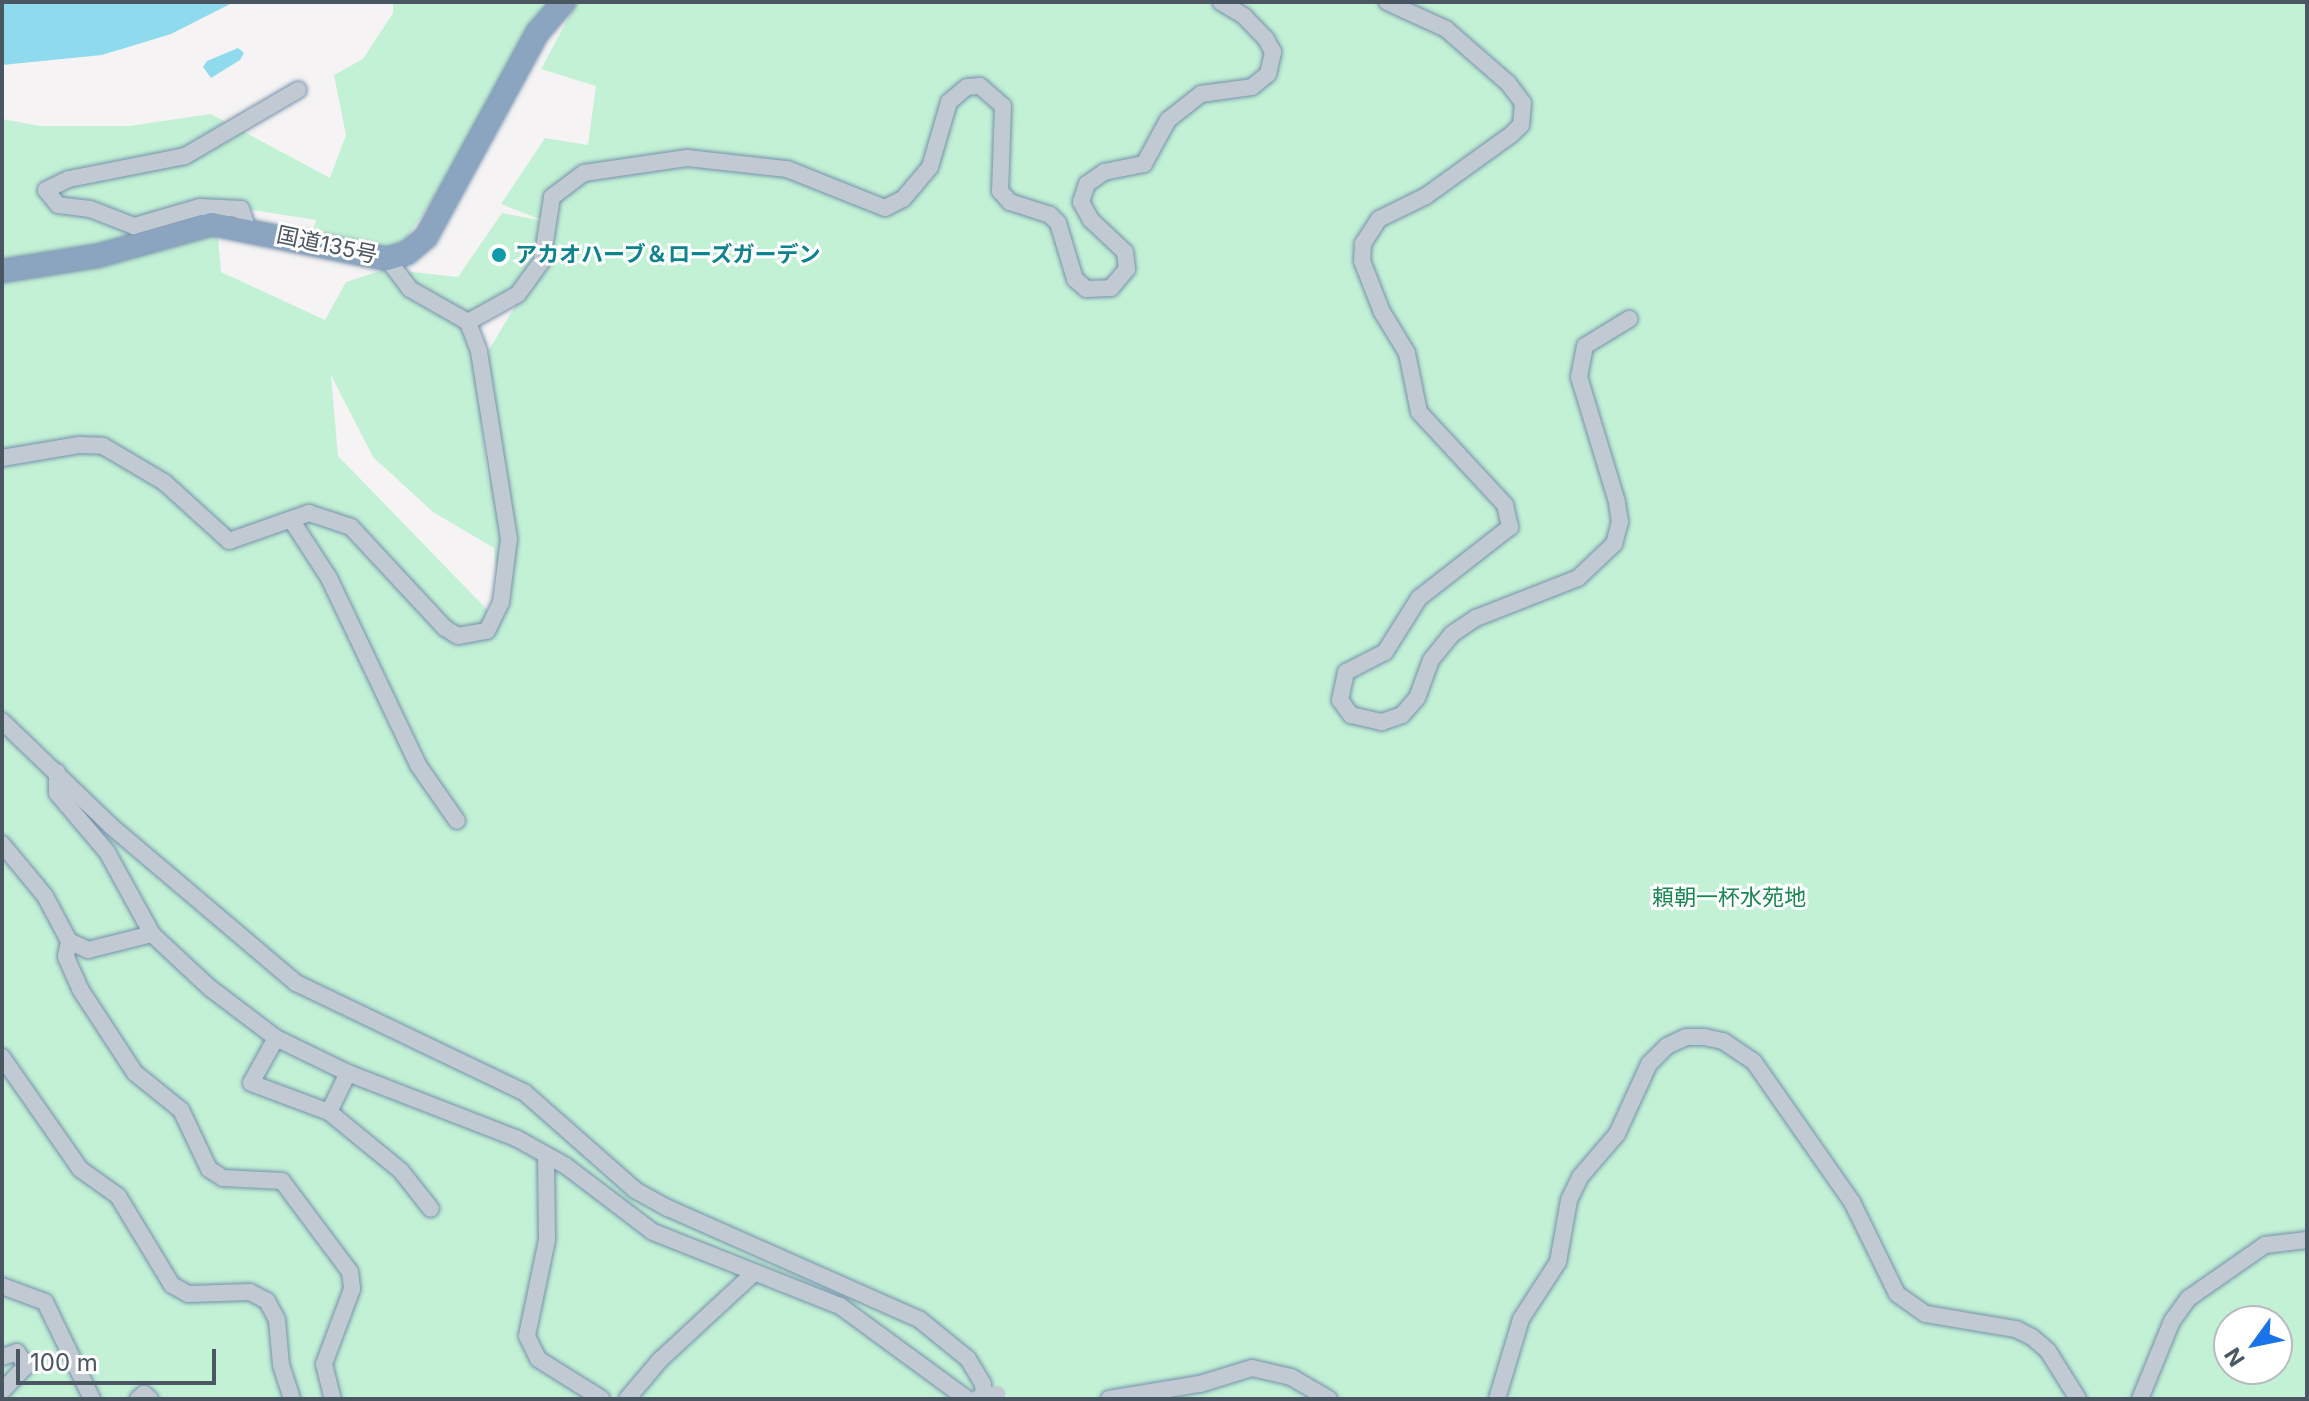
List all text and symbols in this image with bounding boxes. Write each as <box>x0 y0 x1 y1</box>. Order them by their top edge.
street label: 国道135号 <box>274 221 380 269</box>
place label: アカオハーブ＆ローズガーデン <box>515 242 823 268</box>
marker: アカオハーブ＆ローズガーデン <box>490 246 508 264</box>
park label: 頼朝一杯水苑地 <box>1652 885 1806 911</box>
north arrow <box>2213 1305 2293 1385</box>
scale bar <box>20 1333 220 1383</box>
text: N <box>2219 1343 2250 1371</box>
text: 100 m <box>30 1348 98 1377</box>

